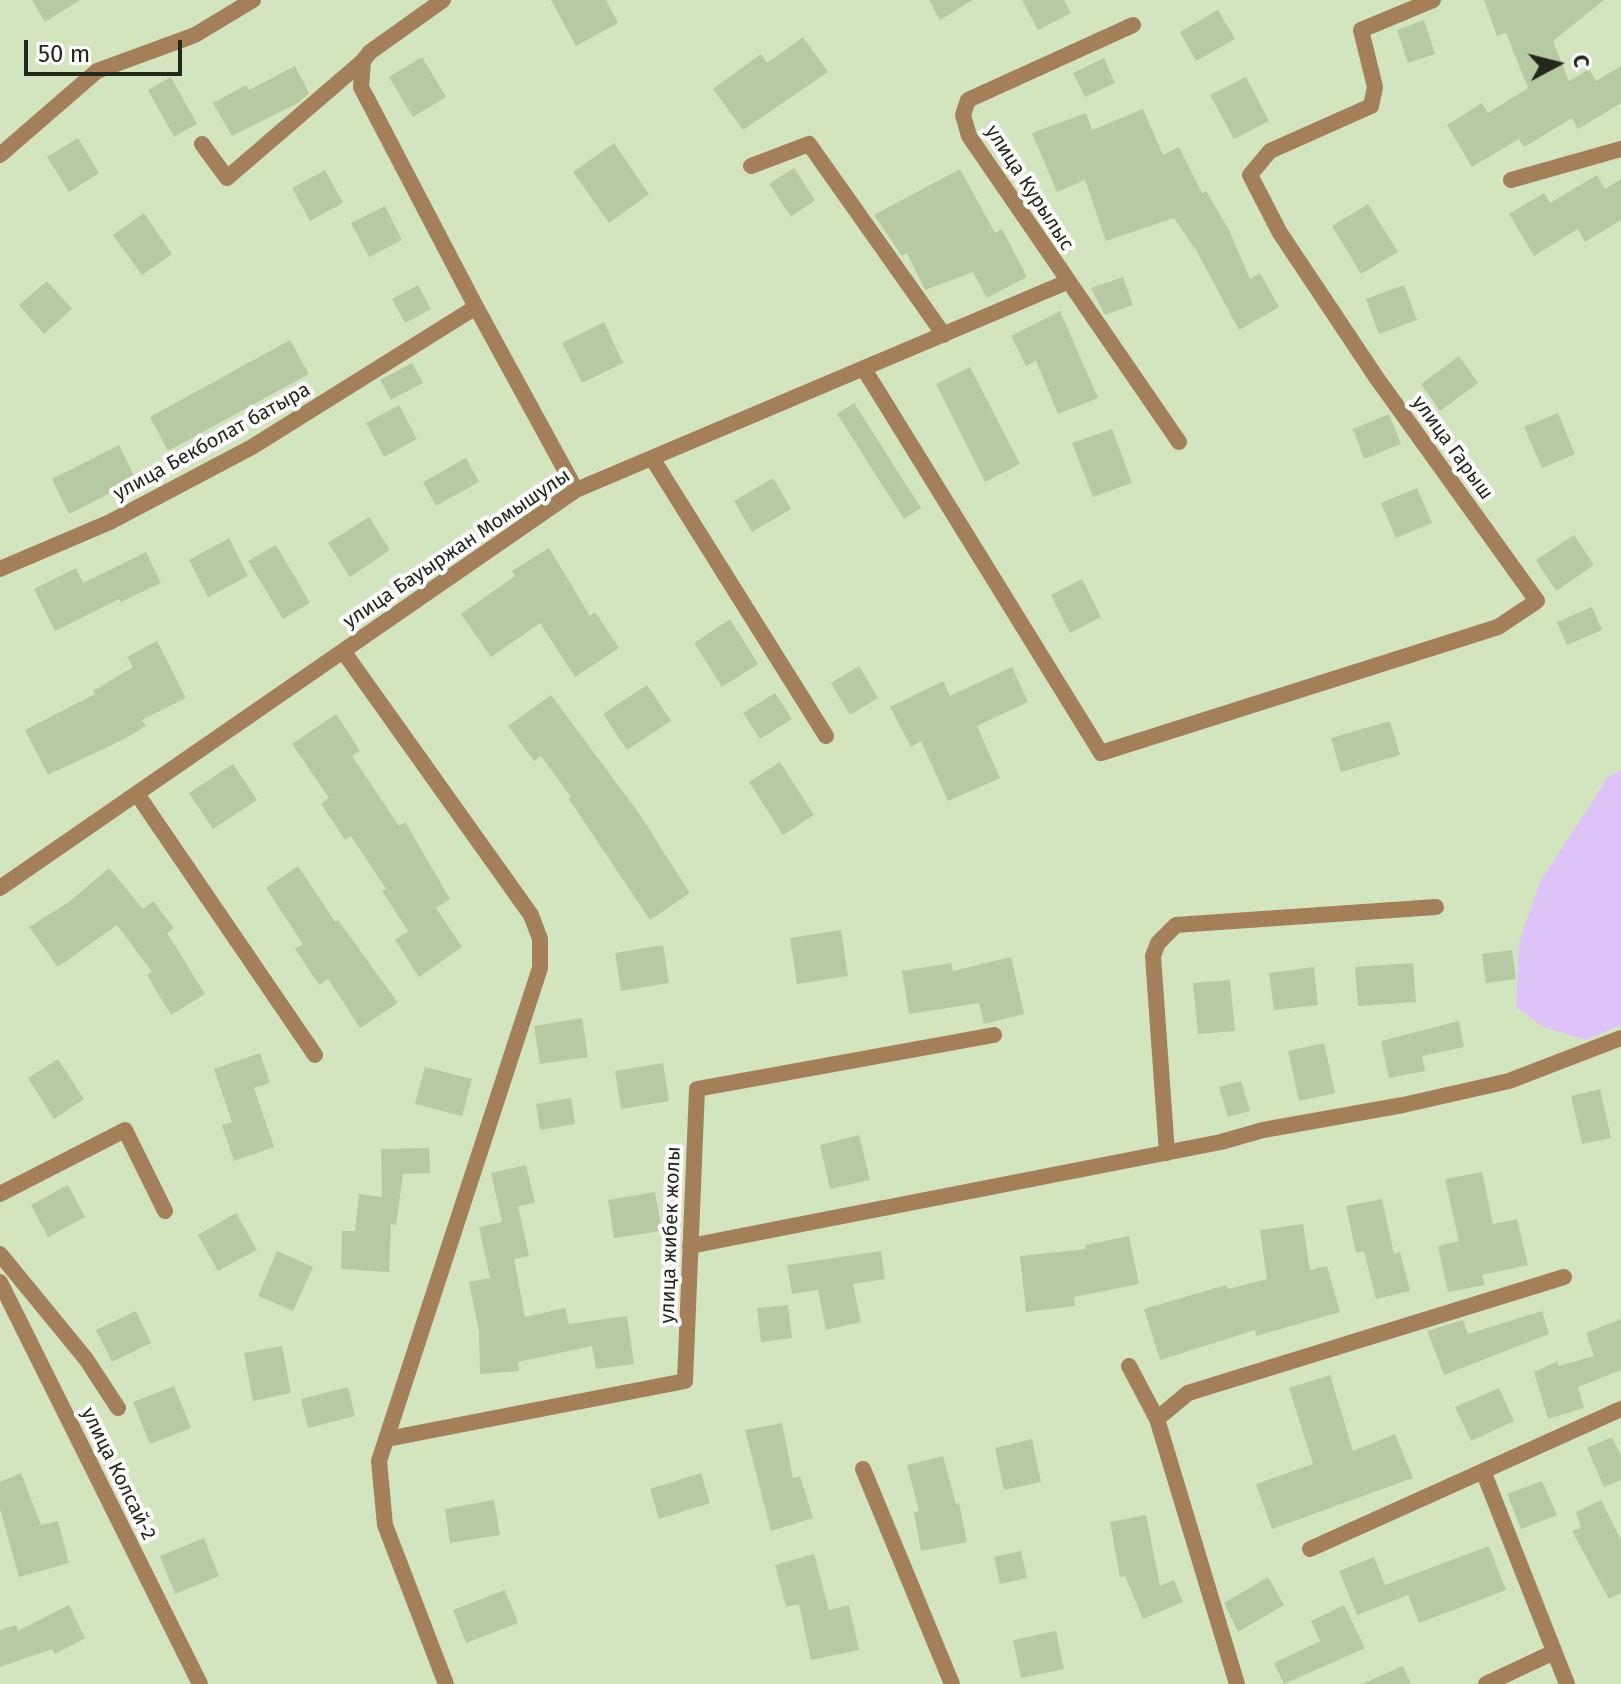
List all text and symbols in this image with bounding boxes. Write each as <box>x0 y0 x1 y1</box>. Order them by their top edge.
scale bar <box>28 24 186 74</box>
north arrow <box>1517 24 1597 104</box>
text: 50 m <box>38 40 90 68</box>
text: С <box>1567 53 1595 69</box>
street label: улица Курылыс <box>980 121 1078 255</box>
street label: улица Бекболат батыра <box>109 378 315 506</box>
street label: улица Гарыш <box>1406 391 1498 505</box>
street label: улица Бауыржан Момышулы <box>339 464 575 634</box>
street label: улица жибек жолы <box>656 1146 686 1324</box>
street label: улица Колсай-2 <box>76 1404 160 1544</box>

